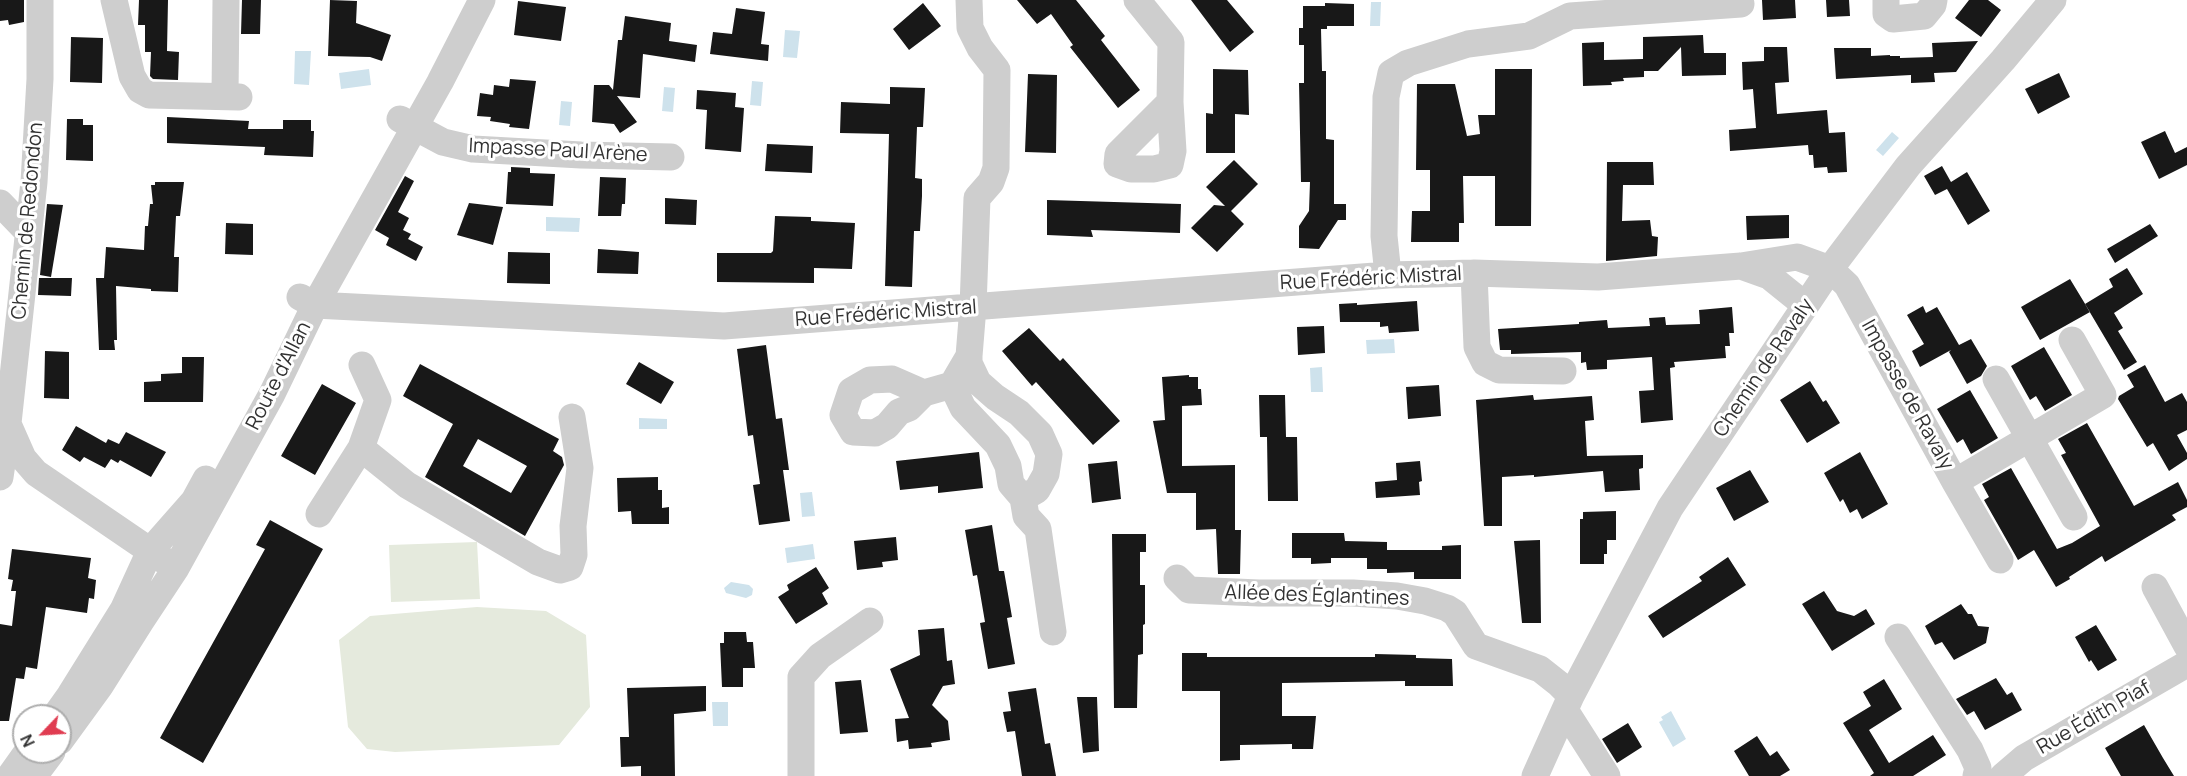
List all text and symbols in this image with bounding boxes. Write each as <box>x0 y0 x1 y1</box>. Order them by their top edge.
street label: Chemin de Redondon <box>7 121 49 321</box>
street label: Impasse Paul Arène <box>468 134 648 168</box>
street label: Rue Frédéric Mistral <box>1279 262 1463 296</box>
street label: Chemin de Ravaly <box>1709 294 1819 442</box>
street label: Rue Frédéric Mistral <box>794 296 978 332</box>
street label: Impasse de Ravaly <box>1856 316 1958 474</box>
street label: Route d'Allan <box>241 318 317 434</box>
street label: Allée des Églantines <box>1224 581 1410 611</box>
street label: Rue Édith Piaf <box>2033 676 2155 760</box>
north arrow <box>12 704 72 764</box>
text: N <box>15 731 40 751</box>

